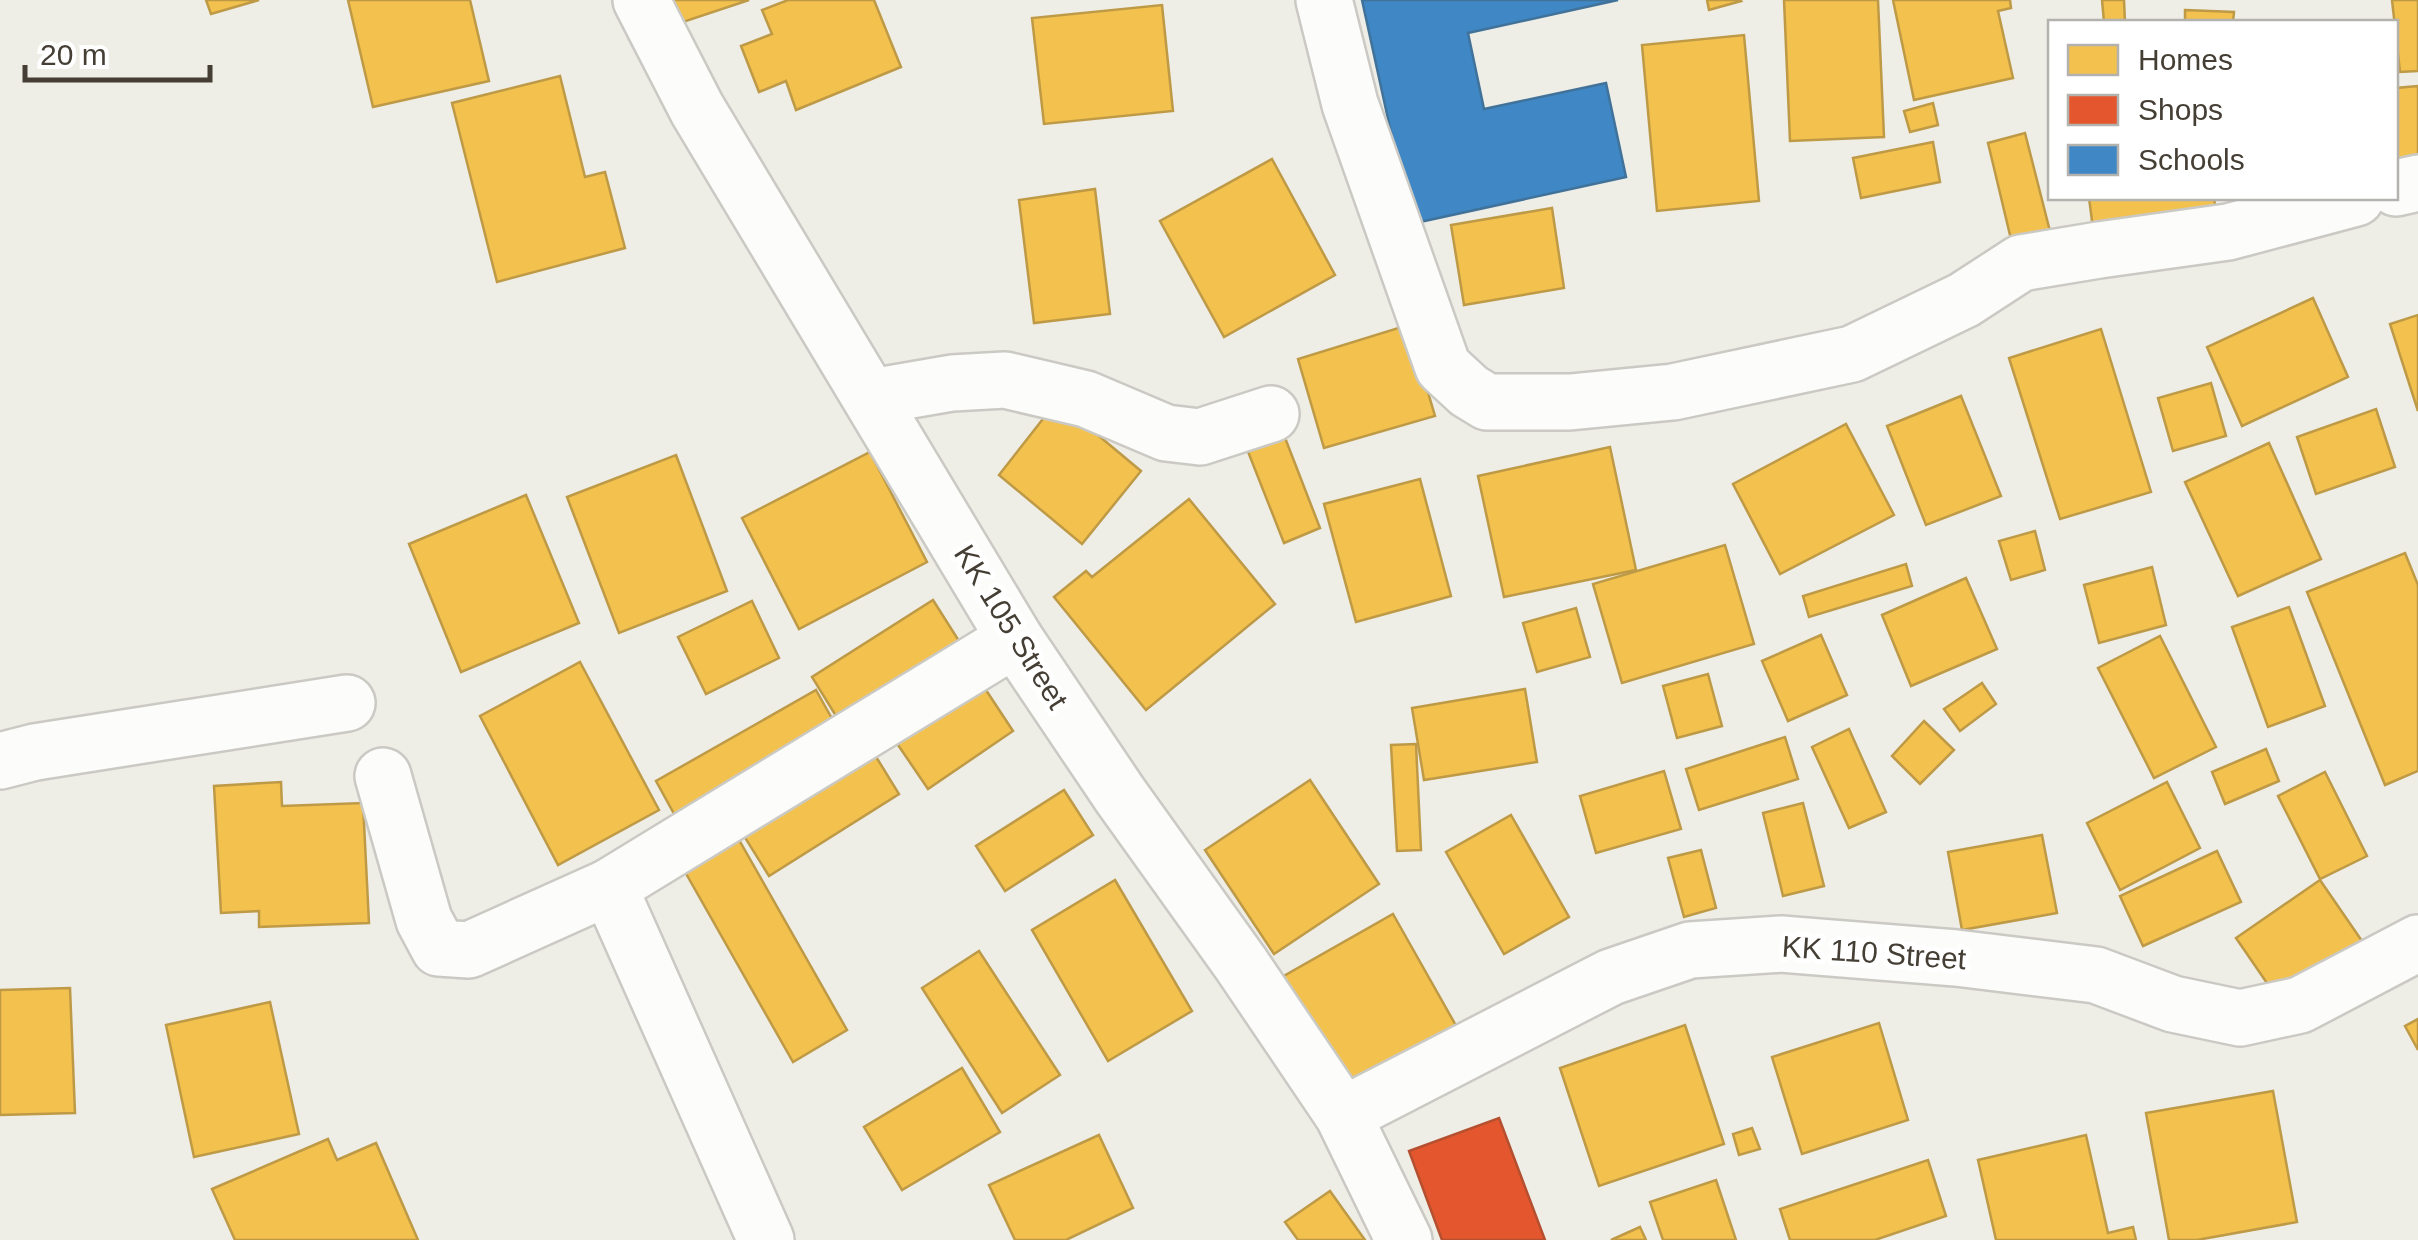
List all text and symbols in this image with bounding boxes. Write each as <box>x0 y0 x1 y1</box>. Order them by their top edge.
scale bar <box>25 20 210 82</box>
legend <box>2048 20 2398 200</box>
text: 20 m <box>40 38 107 71</box>
text: Homes <box>2138 43 2233 76</box>
text: Shops <box>2138 93 2223 126</box>
text: Schools <box>2138 143 2245 176</box>
street label: KK 105 Street <box>948 539 1075 715</box>
street label: KK 110 Street <box>1781 930 1968 975</box>

